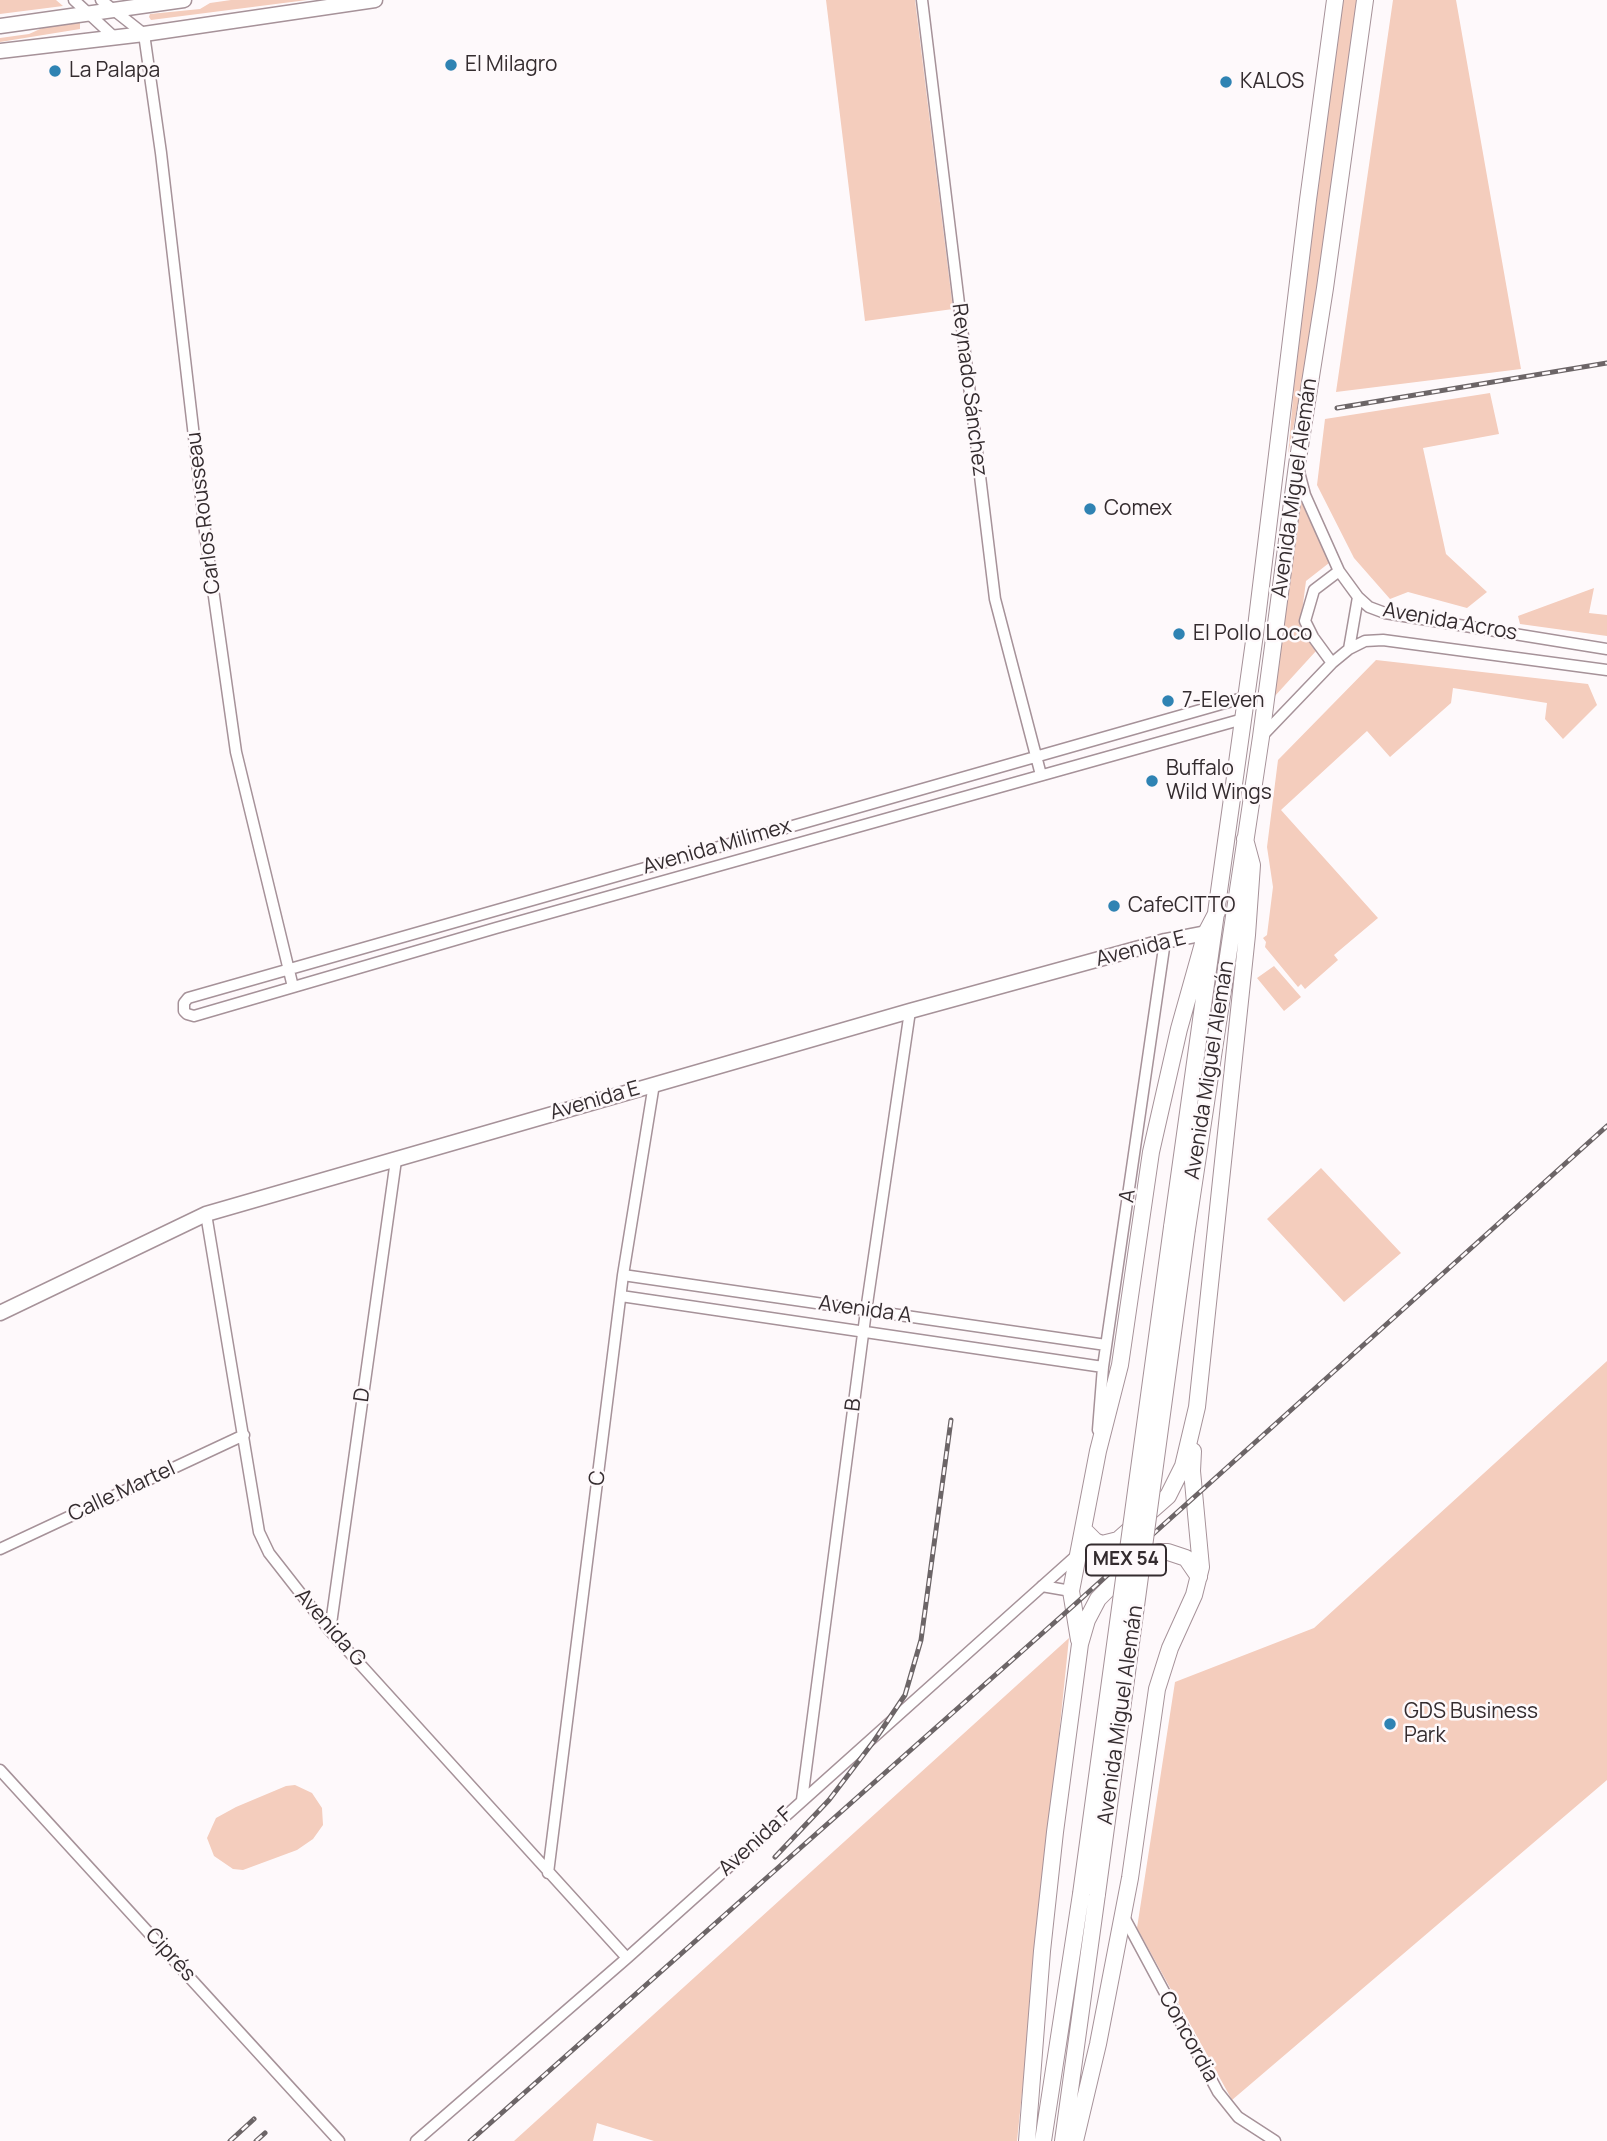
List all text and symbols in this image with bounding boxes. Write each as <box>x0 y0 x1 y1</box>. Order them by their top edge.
place label: El Milagro <box>465 52 557 78</box>
marker: El Milagro <box>443 57 459 73</box>
place label: La Palapa <box>69 58 160 84</box>
marker: La Palapa <box>47 63 63 79</box>
place label: KALOS <box>1240 69 1304 95</box>
marker: KALOS <box>1218 74 1234 90</box>
street label: Reynado Sánchez <box>946 302 992 478</box>
street label: Avenida Miguel Alemán <box>1267 377 1323 599</box>
street label: Carlos Rousseau <box>182 431 226 595</box>
place label: Comex <box>1104 496 1172 522</box>
marker: Comex <box>1082 501 1098 517</box>
street label: Avenida Acros <box>1381 598 1519 646</box>
place label: El Pollo Loco <box>1193 621 1312 647</box>
marker: El Pollo Loco <box>1171 626 1187 642</box>
place label: 7-Eleven <box>1182 688 1264 714</box>
marker: 7-Eleven <box>1160 693 1176 709</box>
place label: Buffalo Wild Wings <box>1166 756 1272 806</box>
marker: Buffalo Wild Wings <box>1144 773 1160 789</box>
street label: Avenida Milimex <box>640 814 794 880</box>
place label: CafeCITTO <box>1128 893 1235 919</box>
marker: CafeCITTO <box>1106 898 1122 914</box>
street label: Avenida E <box>1093 926 1189 972</box>
street label: Avenida Miguel Alemán <box>1180 959 1240 1181</box>
street label: Avenida E <box>547 1076 643 1126</box>
street label: A <box>1115 1188 1141 1204</box>
street label: Avenida A <box>817 1291 913 1329</box>
street label: D <box>350 1386 376 1404</box>
street label: B <box>841 1397 867 1413</box>
street label: Calle Martel <box>65 1456 179 1528</box>
street label: C <box>585 1469 611 1487</box>
road number: MEX 54 <box>1086 1544 1166 1576</box>
street label: Avenida G <box>289 1584 371 1672</box>
street label: Avenida Miguel Alemán <box>1093 1604 1149 1826</box>
place label: GDS Business Park <box>1404 1699 1538 1749</box>
marker: GDS Business Park <box>1382 1716 1398 1732</box>
street label: Avenida F <box>714 1802 798 1882</box>
street label: Ciprés <box>139 1923 201 1987</box>
street label: Concordia <box>1153 1987 1223 2087</box>

